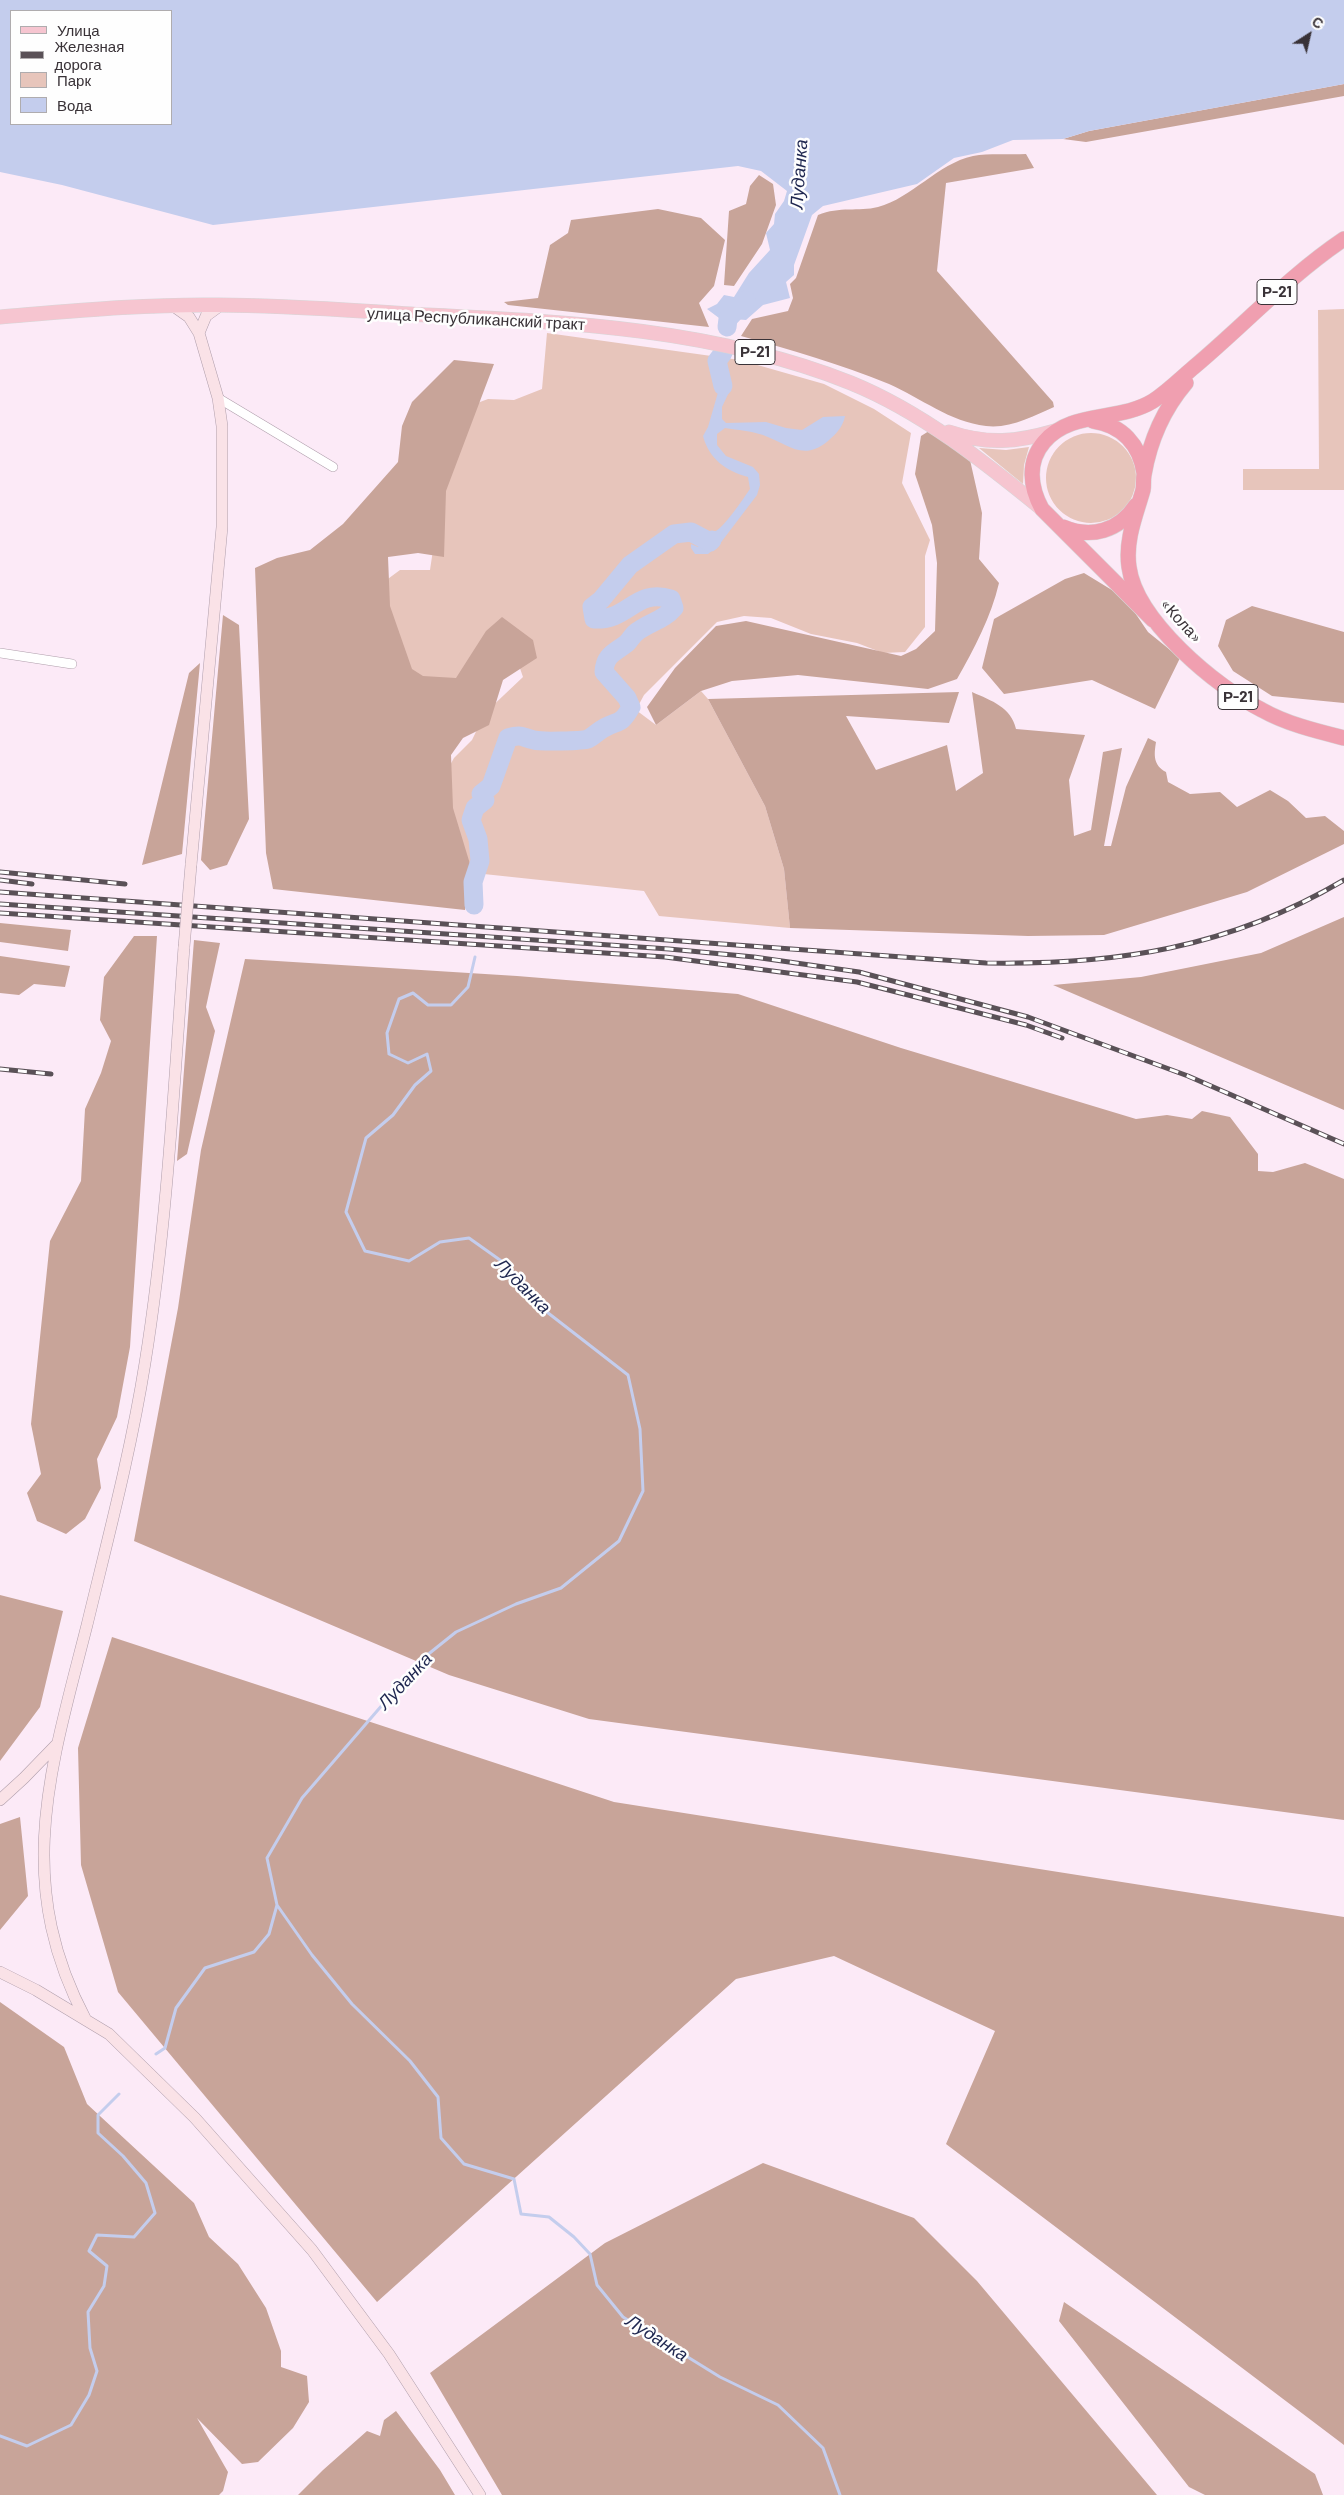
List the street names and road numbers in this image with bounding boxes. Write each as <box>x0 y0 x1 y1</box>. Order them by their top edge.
road number: Р-21 <box>1257 280 1297 304</box>
street label: улица Республиканский тракт <box>366 304 586 334</box>
road number: Р-21 <box>735 340 775 364</box>
street label: «Кола» <box>1156 595 1206 647</box>
road number: Р-21 <box>1218 684 1258 710</box>

